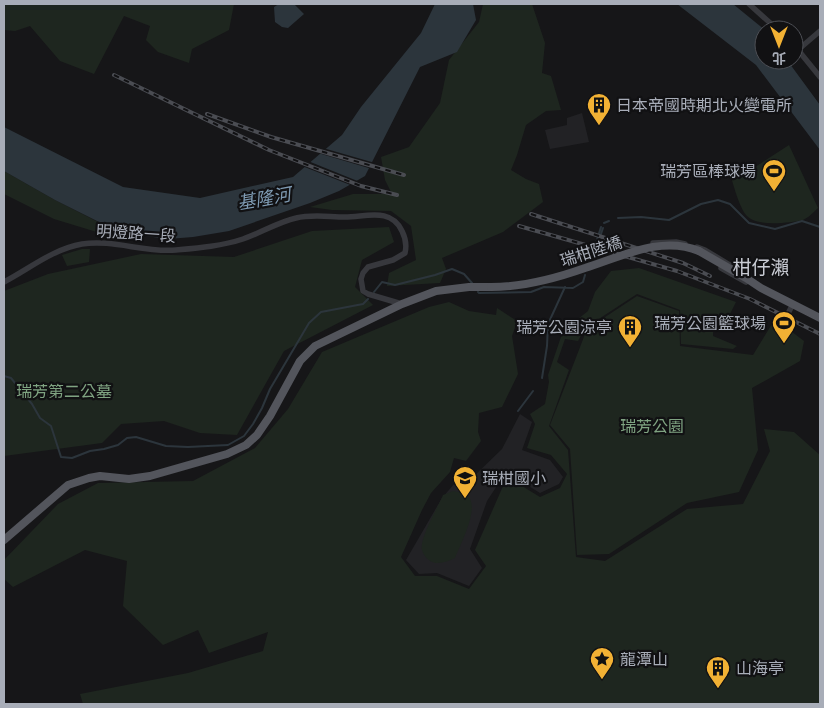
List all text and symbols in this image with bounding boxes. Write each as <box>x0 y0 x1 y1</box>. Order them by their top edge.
north arrow <box>754 20 804 70</box>
text: 北 <box>772 49 786 67</box>
building icon: 日本帝國時期北火變電所 <box>586 92 612 126</box>
place label: 日本帝國時期北火變電所 <box>616 96 792 115</box>
sports icon: 瑞芳區棒球場 <box>761 158 787 192</box>
place label: 瑞芳區棒球場 <box>660 162 756 181</box>
water label: 基隆河 <box>236 183 295 215</box>
street label: 明燈路一段 <box>95 221 177 246</box>
street label: 瑞柑陸橋 <box>558 233 625 270</box>
district label: 柑仔瀨 <box>732 256 790 279</box>
sports icon: 瑞芳公園籃球場 <box>771 310 797 344</box>
building icon: 瑞芳公園涼亭 <box>617 314 643 348</box>
place label: 瑞芳公園籃球場 <box>654 314 766 333</box>
place label: 瑞芳公園涼亭 <box>516 318 612 337</box>
park label: 瑞芳第二公墓 <box>16 382 112 401</box>
park label: 瑞芳公園 <box>620 417 684 436</box>
school or university icon: 瑞柑國小 <box>452 465 478 499</box>
place label: 瑞柑國小 <box>482 469 546 488</box>
place icon: 龍潭山 <box>589 646 615 680</box>
place label: 龍潭山 <box>620 650 668 669</box>
building icon: 山海亭 <box>705 655 731 689</box>
place label: 山海亭 <box>736 659 784 678</box>

